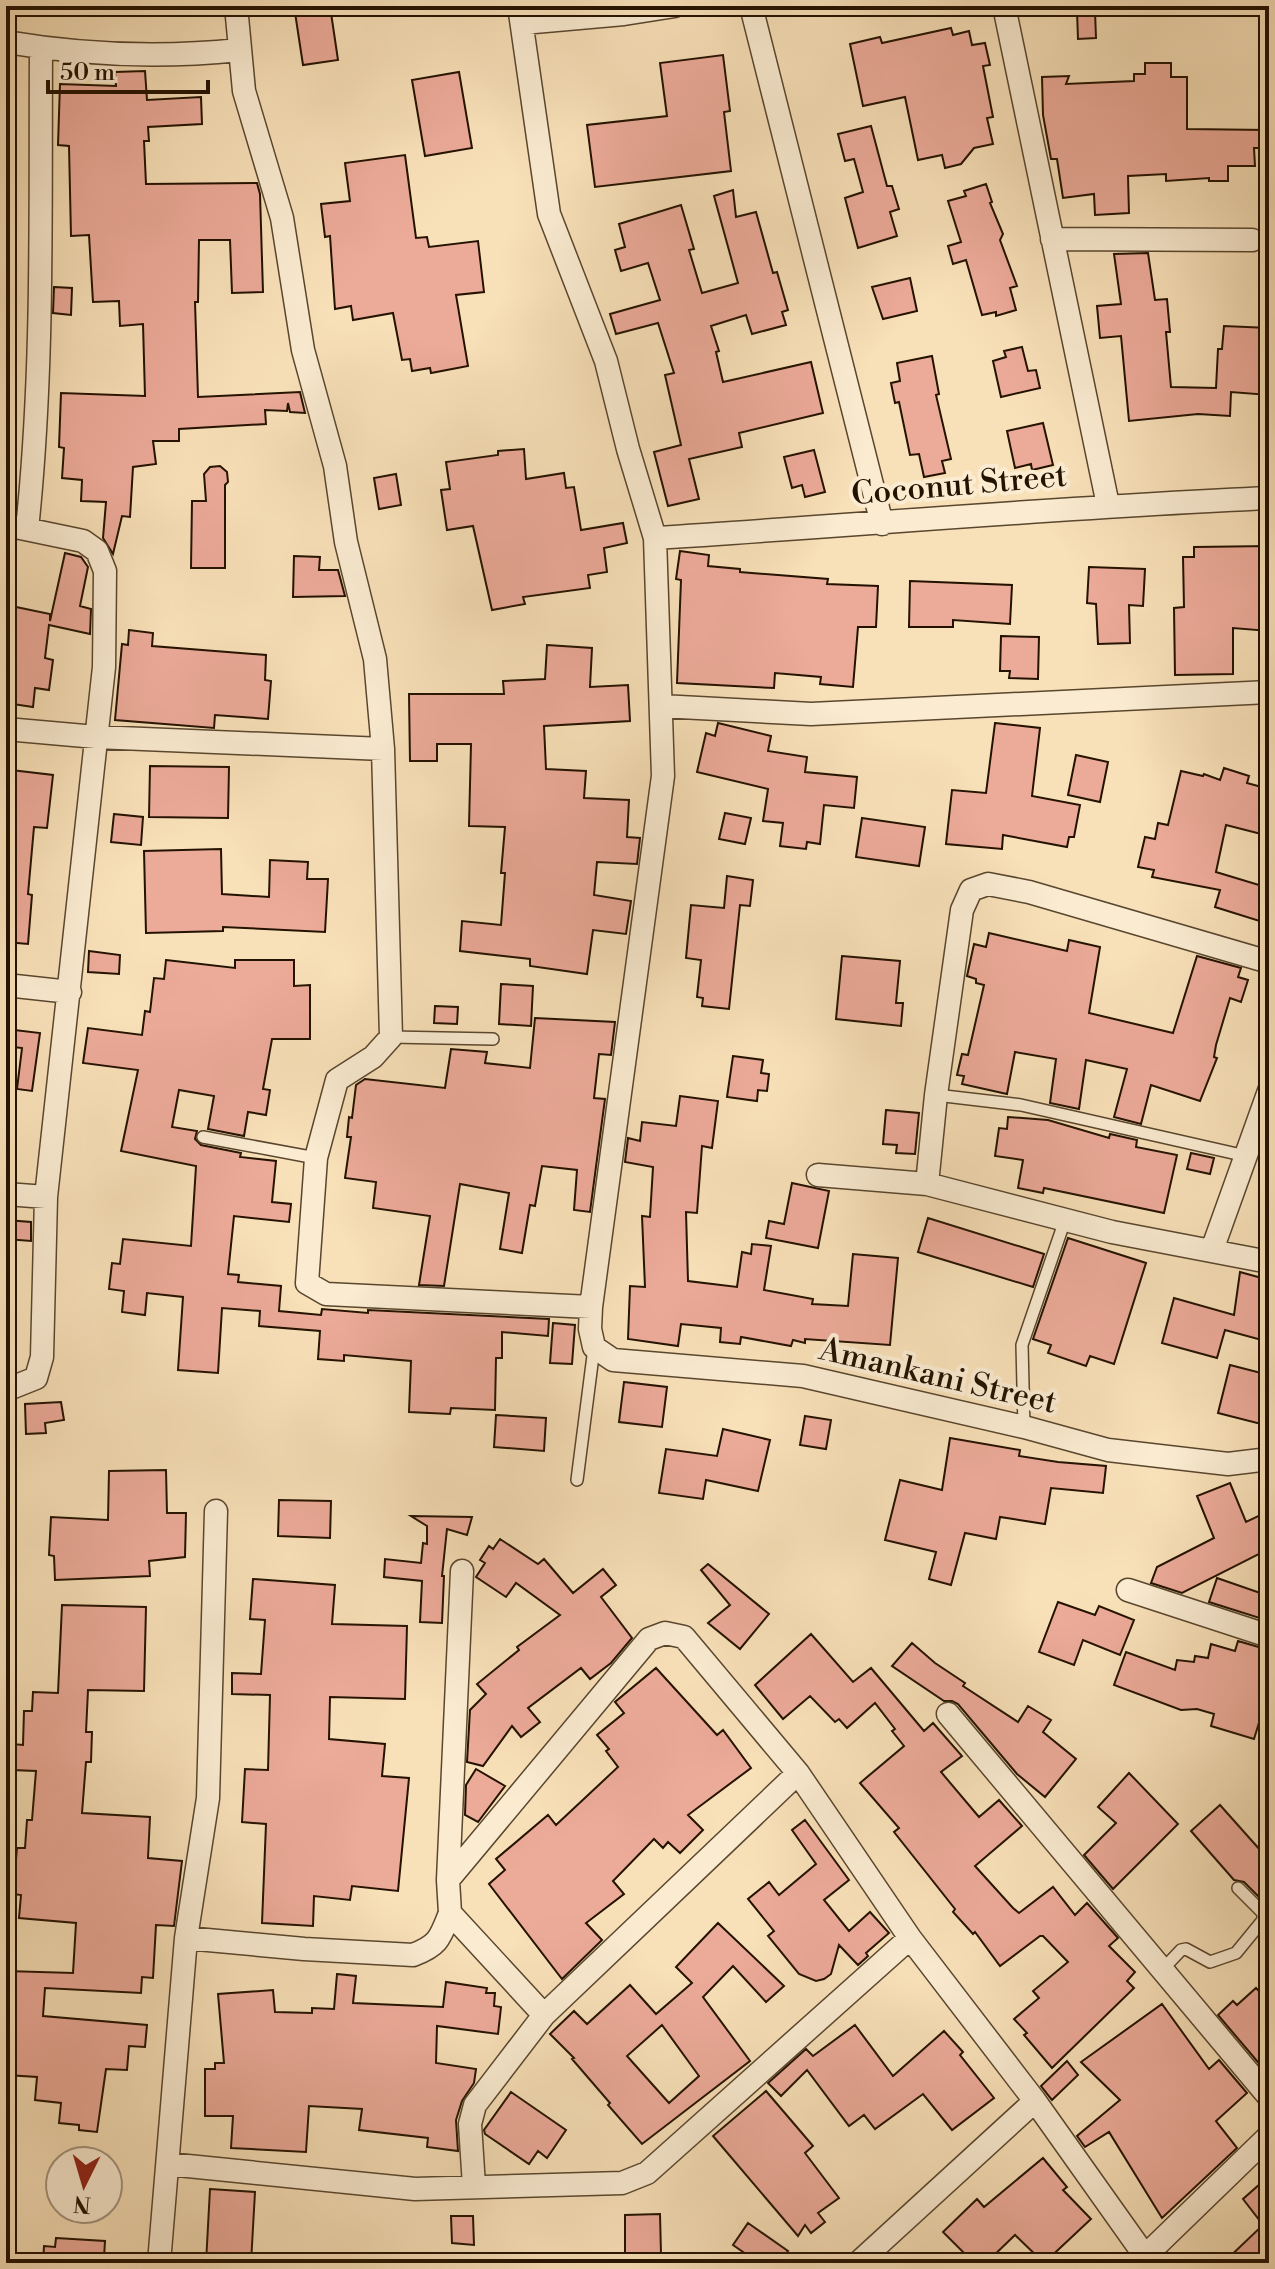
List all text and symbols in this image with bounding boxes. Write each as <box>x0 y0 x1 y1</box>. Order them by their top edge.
scale bar <box>48 44 208 94</box>
text: 50 m <box>60 58 115 88</box>
street label: Coconut Street <box>850 456 1068 514</box>
street label: Amankani Street <box>814 1329 1061 1423</box>
north arrow <box>44 2145 124 2225</box>
text: N <box>72 2189 92 2218</box>

